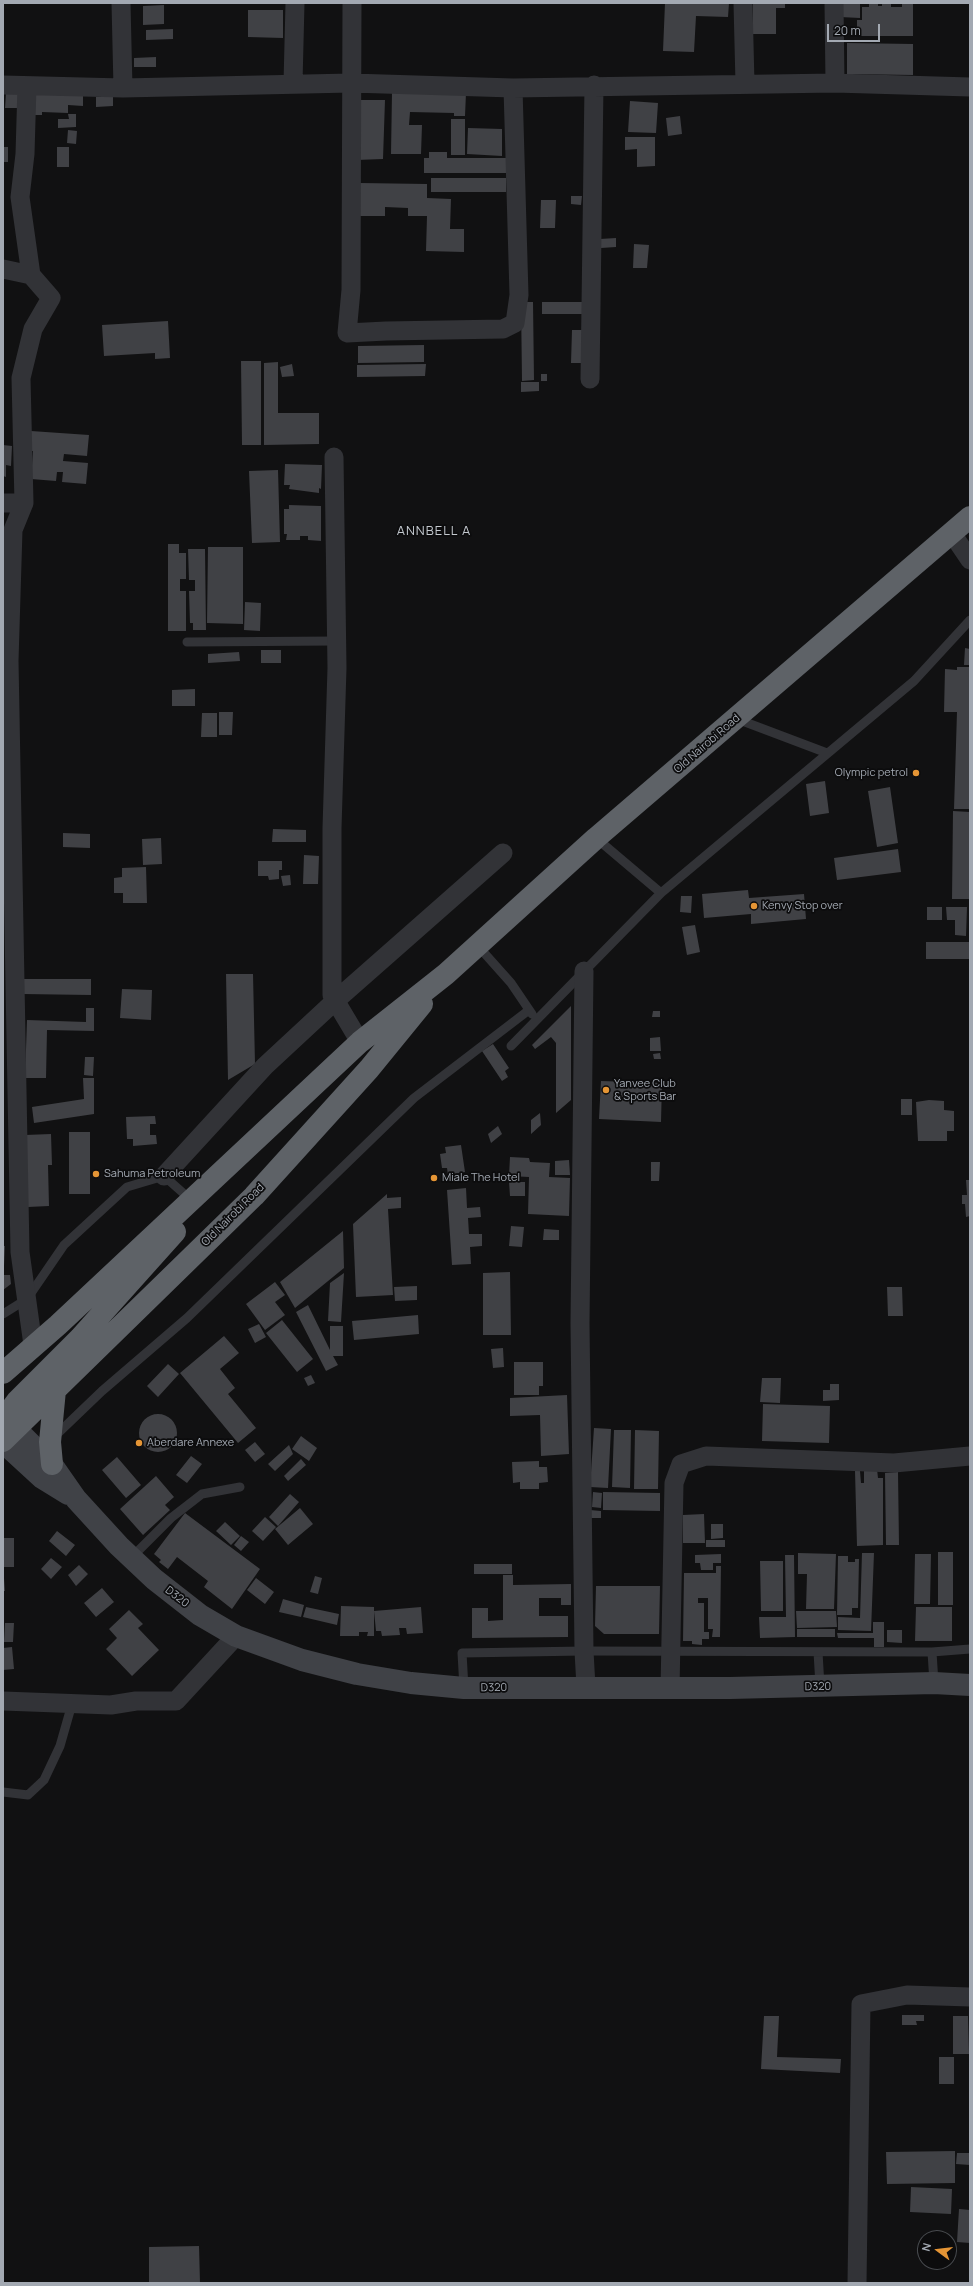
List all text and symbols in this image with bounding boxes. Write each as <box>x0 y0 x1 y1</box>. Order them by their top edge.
scale bar <box>829 16 882 42</box>
text: 20 m <box>834 22 861 39</box>
district label: ANNBELL A <box>397 523 471 539</box>
street label: Old Nairobi Road <box>671 712 743 776</box>
place label: Olympic petrol <box>835 766 908 780</box>
marker: Olympic petrol <box>911 768 921 778</box>
place label: Kenvy Stop over <box>762 899 843 913</box>
marker: Kenvy Stop over <box>749 901 759 911</box>
place label: Yanvee Club & Sports Bar <box>614 1077 676 1103</box>
marker: Yanvee Club & Sports Bar <box>601 1085 611 1095</box>
place label: Sahuma Petroleum <box>104 1167 200 1181</box>
marker: Sahuma Petroleum <box>91 1169 101 1179</box>
place label: Miale The Hotel <box>442 1171 520 1185</box>
marker: Miale The Hotel <box>429 1173 439 1183</box>
street label: Old Nairobi Road <box>199 1181 267 1249</box>
place label: Aberdare Annexe <box>147 1436 234 1450</box>
marker: Aberdare Annexe <box>134 1438 144 1448</box>
street label: D320 <box>162 1584 192 1610</box>
street label: D320 <box>805 1680 831 1694</box>
street label: D320 <box>481 1681 507 1695</box>
north arrow <box>917 2230 957 2270</box>
text: N <box>918 2241 934 2253</box>

